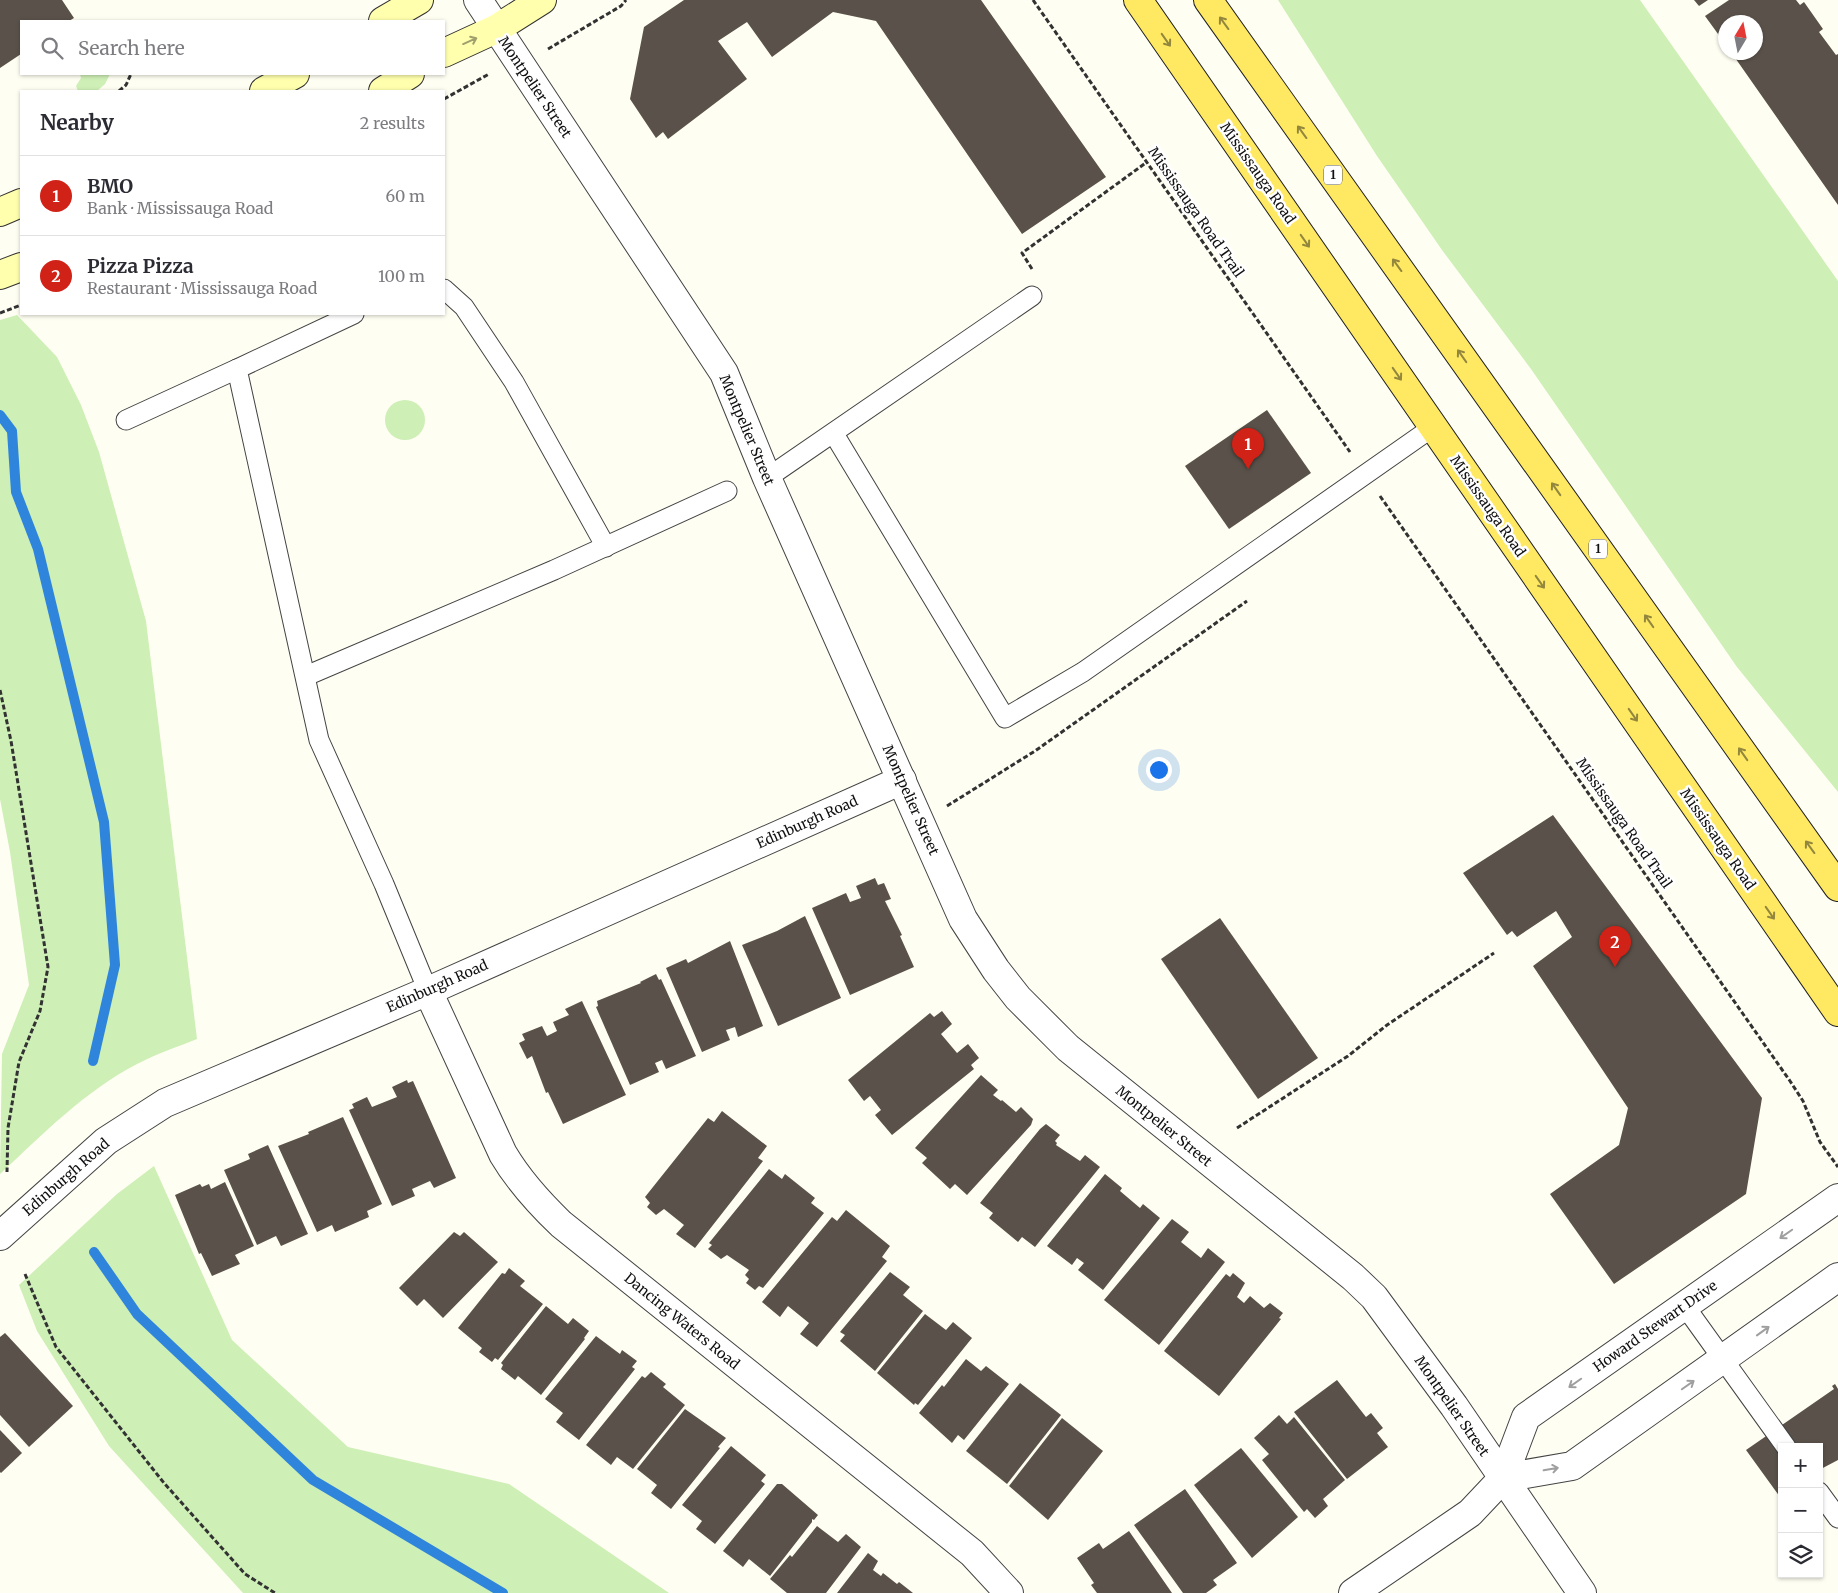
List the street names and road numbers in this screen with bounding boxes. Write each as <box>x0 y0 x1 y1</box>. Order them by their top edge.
street label: Montpelier Street <box>494 33 576 142</box>
street label: Mississauga Road <box>1216 119 1300 228</box>
street label: Mississauga Road Trail <box>1144 143 1248 281</box>
road number: 1 <box>1324 166 1342 184</box>
street label: Montpelier Street <box>716 372 779 489</box>
street label: Mississauga Road <box>1446 452 1530 561</box>
road number: 1 <box>1589 540 1607 558</box>
street label: Montpelier Street <box>879 742 944 858</box>
street label: Mississauga Road Trail <box>1572 754 1676 892</box>
street label: Mississauga Road <box>1676 785 1760 894</box>
street label: Edinburgh Road <box>753 791 861 852</box>
street label: Edinburgh Road <box>383 955 491 1016</box>
street label: Montpelier Street <box>1112 1082 1216 1171</box>
street label: Edinburgh Road <box>19 1134 114 1220</box>
street label: Dancing Waters Road <box>621 1269 744 1373</box>
street label: Howard Stewart Drive <box>1589 1276 1721 1376</box>
street label: Montpelier Street <box>1411 1352 1494 1460</box>

